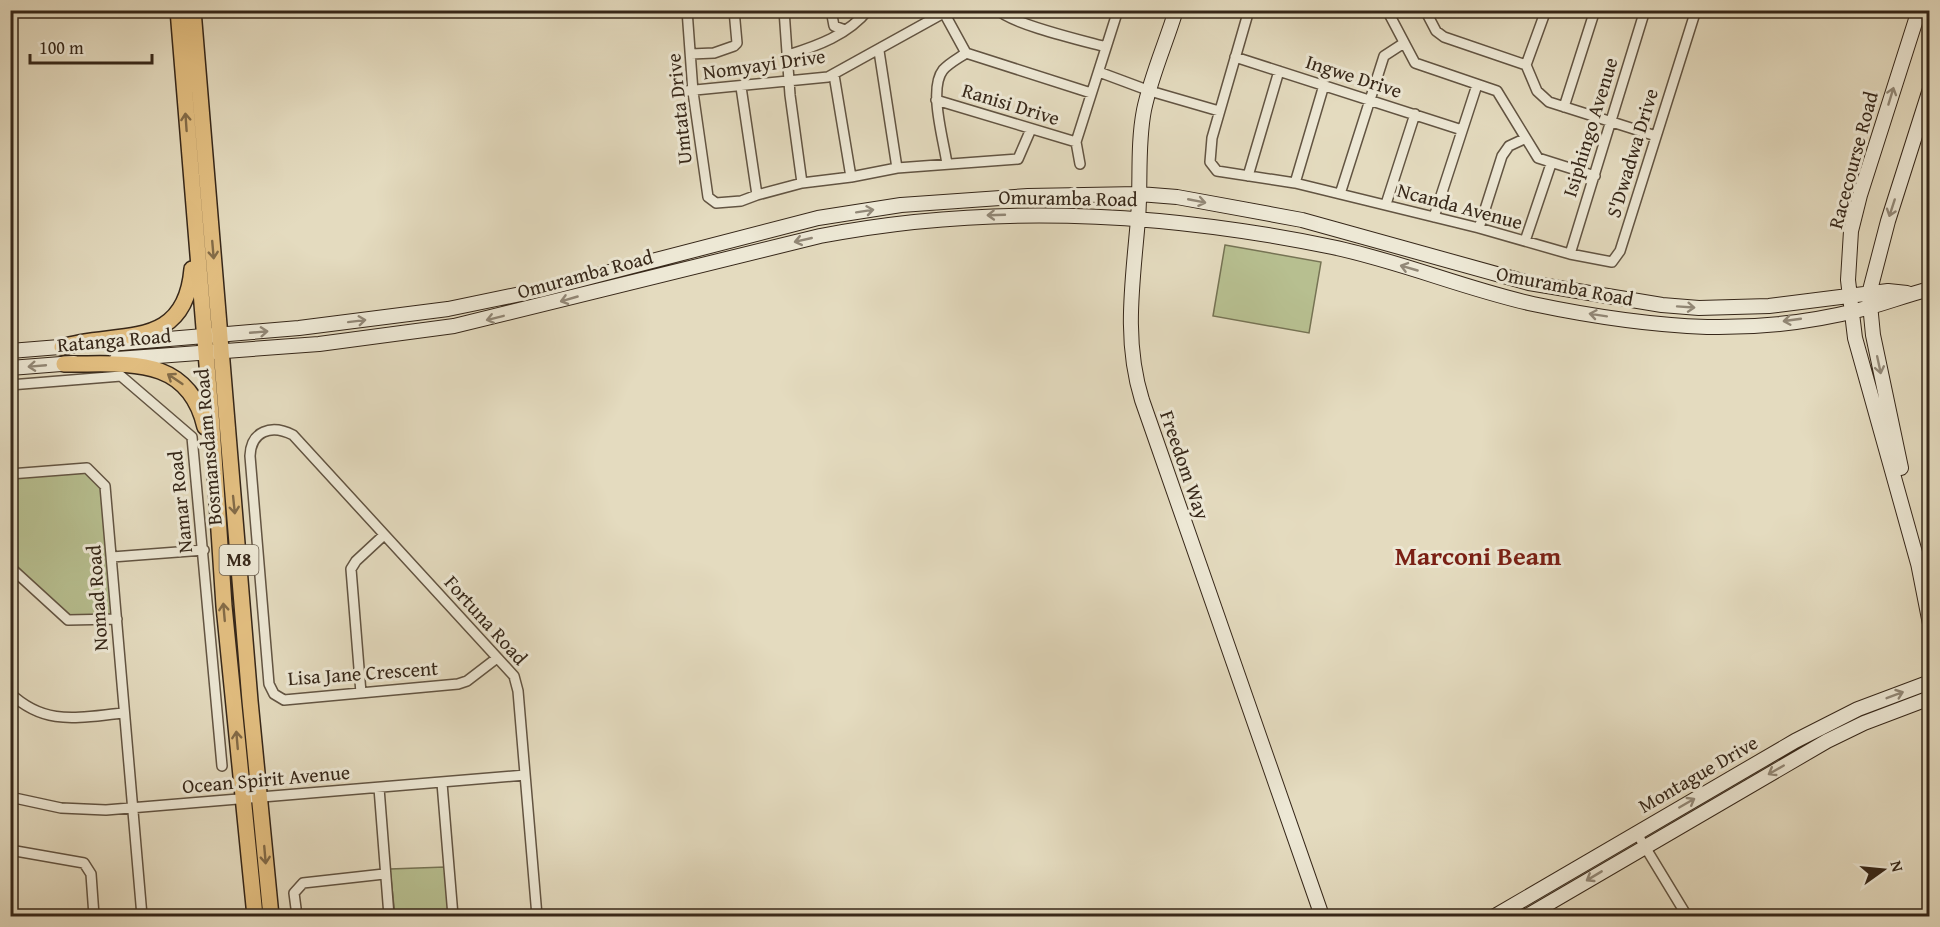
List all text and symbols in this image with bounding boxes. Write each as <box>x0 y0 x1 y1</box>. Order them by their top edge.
scale bar <box>30 27 152 65</box>
text: 100 m <box>39 34 84 61</box>
street label: Nomyayi Drive <box>701 41 827 86</box>
street label: Ingwe Drive <box>1302 46 1406 105</box>
street label: Umtata Drive <box>658 52 699 166</box>
street label: Isiphingo Avenue <box>1555 53 1625 200</box>
street label: Ranisi Drive <box>959 75 1064 132</box>
street label: S'Dwadwa Drive <box>1598 85 1665 221</box>
one-way arrow <box>1886 87 1897 106</box>
street label: Racecourse Road <box>1820 88 1885 232</box>
one-way arrow <box>180 113 191 133</box>
street label: Ncanda Avenue <box>1394 175 1526 236</box>
street label: Omuramba Road <box>998 182 1138 213</box>
one-way arrow <box>1186 196 1206 207</box>
one-way arrow <box>1885 198 1896 217</box>
one-way arrow <box>855 205 875 216</box>
one-way arrow <box>986 210 1006 221</box>
one-way arrow <box>793 234 812 246</box>
one-way arrow <box>208 240 219 260</box>
street label: Omuramba Road <box>514 241 656 306</box>
street label: Omuramba Road <box>1494 258 1637 313</box>
one-way arrow <box>1400 262 1419 274</box>
one-way arrow <box>560 294 579 305</box>
one-way arrow <box>1676 302 1696 313</box>
one-way arrow <box>1589 310 1608 321</box>
one-way arrow <box>486 312 505 324</box>
one-way arrow <box>346 315 366 326</box>
one-way arrow <box>1783 315 1802 326</box>
street label: Ratanga Road <box>56 320 173 359</box>
one-way arrow <box>249 326 269 337</box>
one-way arrow <box>1874 355 1885 374</box>
one-way arrow <box>28 361 48 372</box>
street label: Bosmansdam Road <box>186 367 229 527</box>
one-way arrow <box>167 372 184 384</box>
street label: Freedom Way <box>1153 406 1218 523</box>
street label: Namar Road <box>160 449 199 555</box>
one-way arrow <box>229 494 240 514</box>
district label: Marconi Beam <box>1395 536 1562 575</box>
street label: Nomad Road <box>78 544 115 652</box>
road number: M8 <box>220 545 258 575</box>
street label: Fortuna Road <box>438 568 535 671</box>
one-way arrow <box>218 603 229 623</box>
street label: Lisa Jane Crescent <box>287 653 439 692</box>
one-way arrow <box>1885 689 1904 700</box>
street label: Montague Drive <box>1633 728 1763 820</box>
one-way arrow <box>231 731 242 751</box>
street label: Ocean Spirit Avenue <box>181 757 351 800</box>
one-way arrow <box>1768 764 1785 776</box>
one-way arrow <box>1678 797 1695 809</box>
north arrow <box>1853 840 1913 900</box>
one-way arrow <box>260 845 271 865</box>
text: N <box>1885 858 1911 875</box>
one-way arrow <box>1586 870 1603 882</box>

